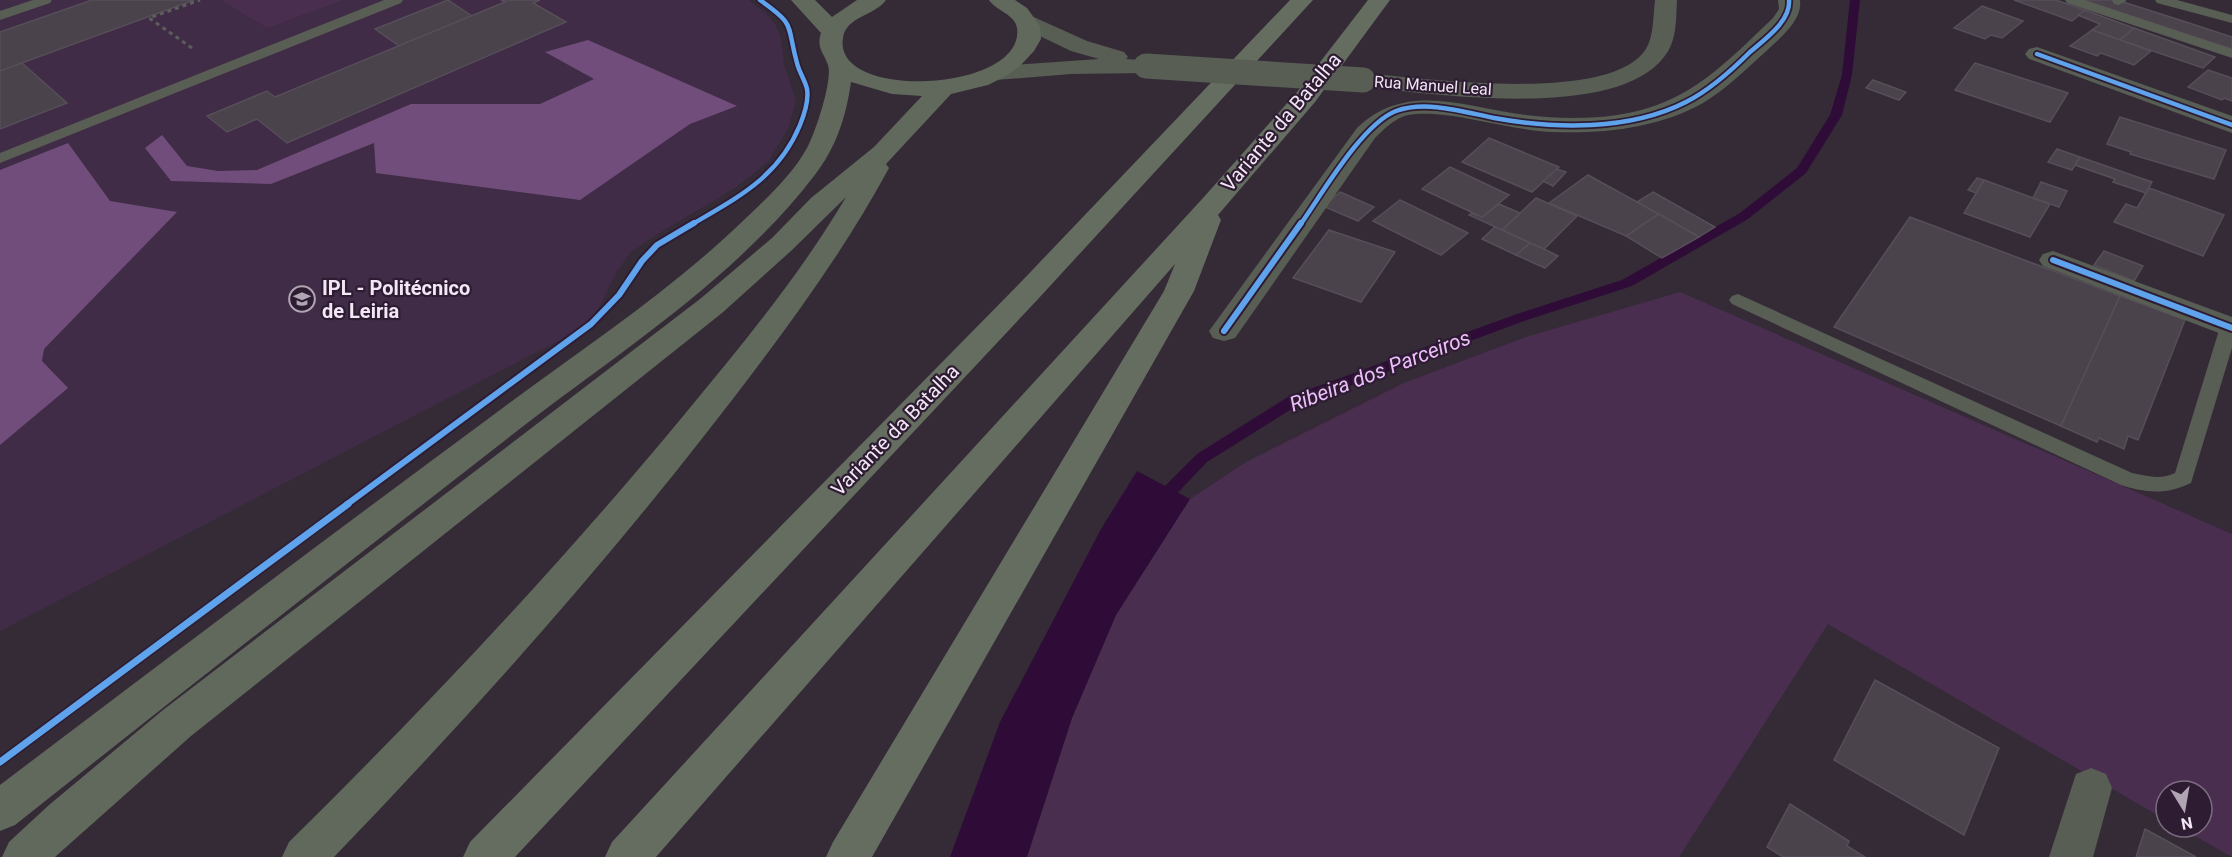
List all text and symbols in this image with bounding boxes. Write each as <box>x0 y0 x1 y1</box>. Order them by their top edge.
street label: Variante da Batalha <box>1216 48 1346 196</box>
street label: Rua Manuel Leal <box>1374 72 1492 99</box>
place label: IPL - Politécnico de Leiria <box>322 276 470 323</box>
school or university icon: IPL - Politécnico de Leiria <box>287 284 317 314</box>
water label: Ribeira dos Parceiros <box>1286 325 1474 417</box>
street label: Variante da Batalha <box>826 359 964 501</box>
north arrow <box>2154 779 2214 839</box>
text: N <box>2179 813 2194 834</box>

